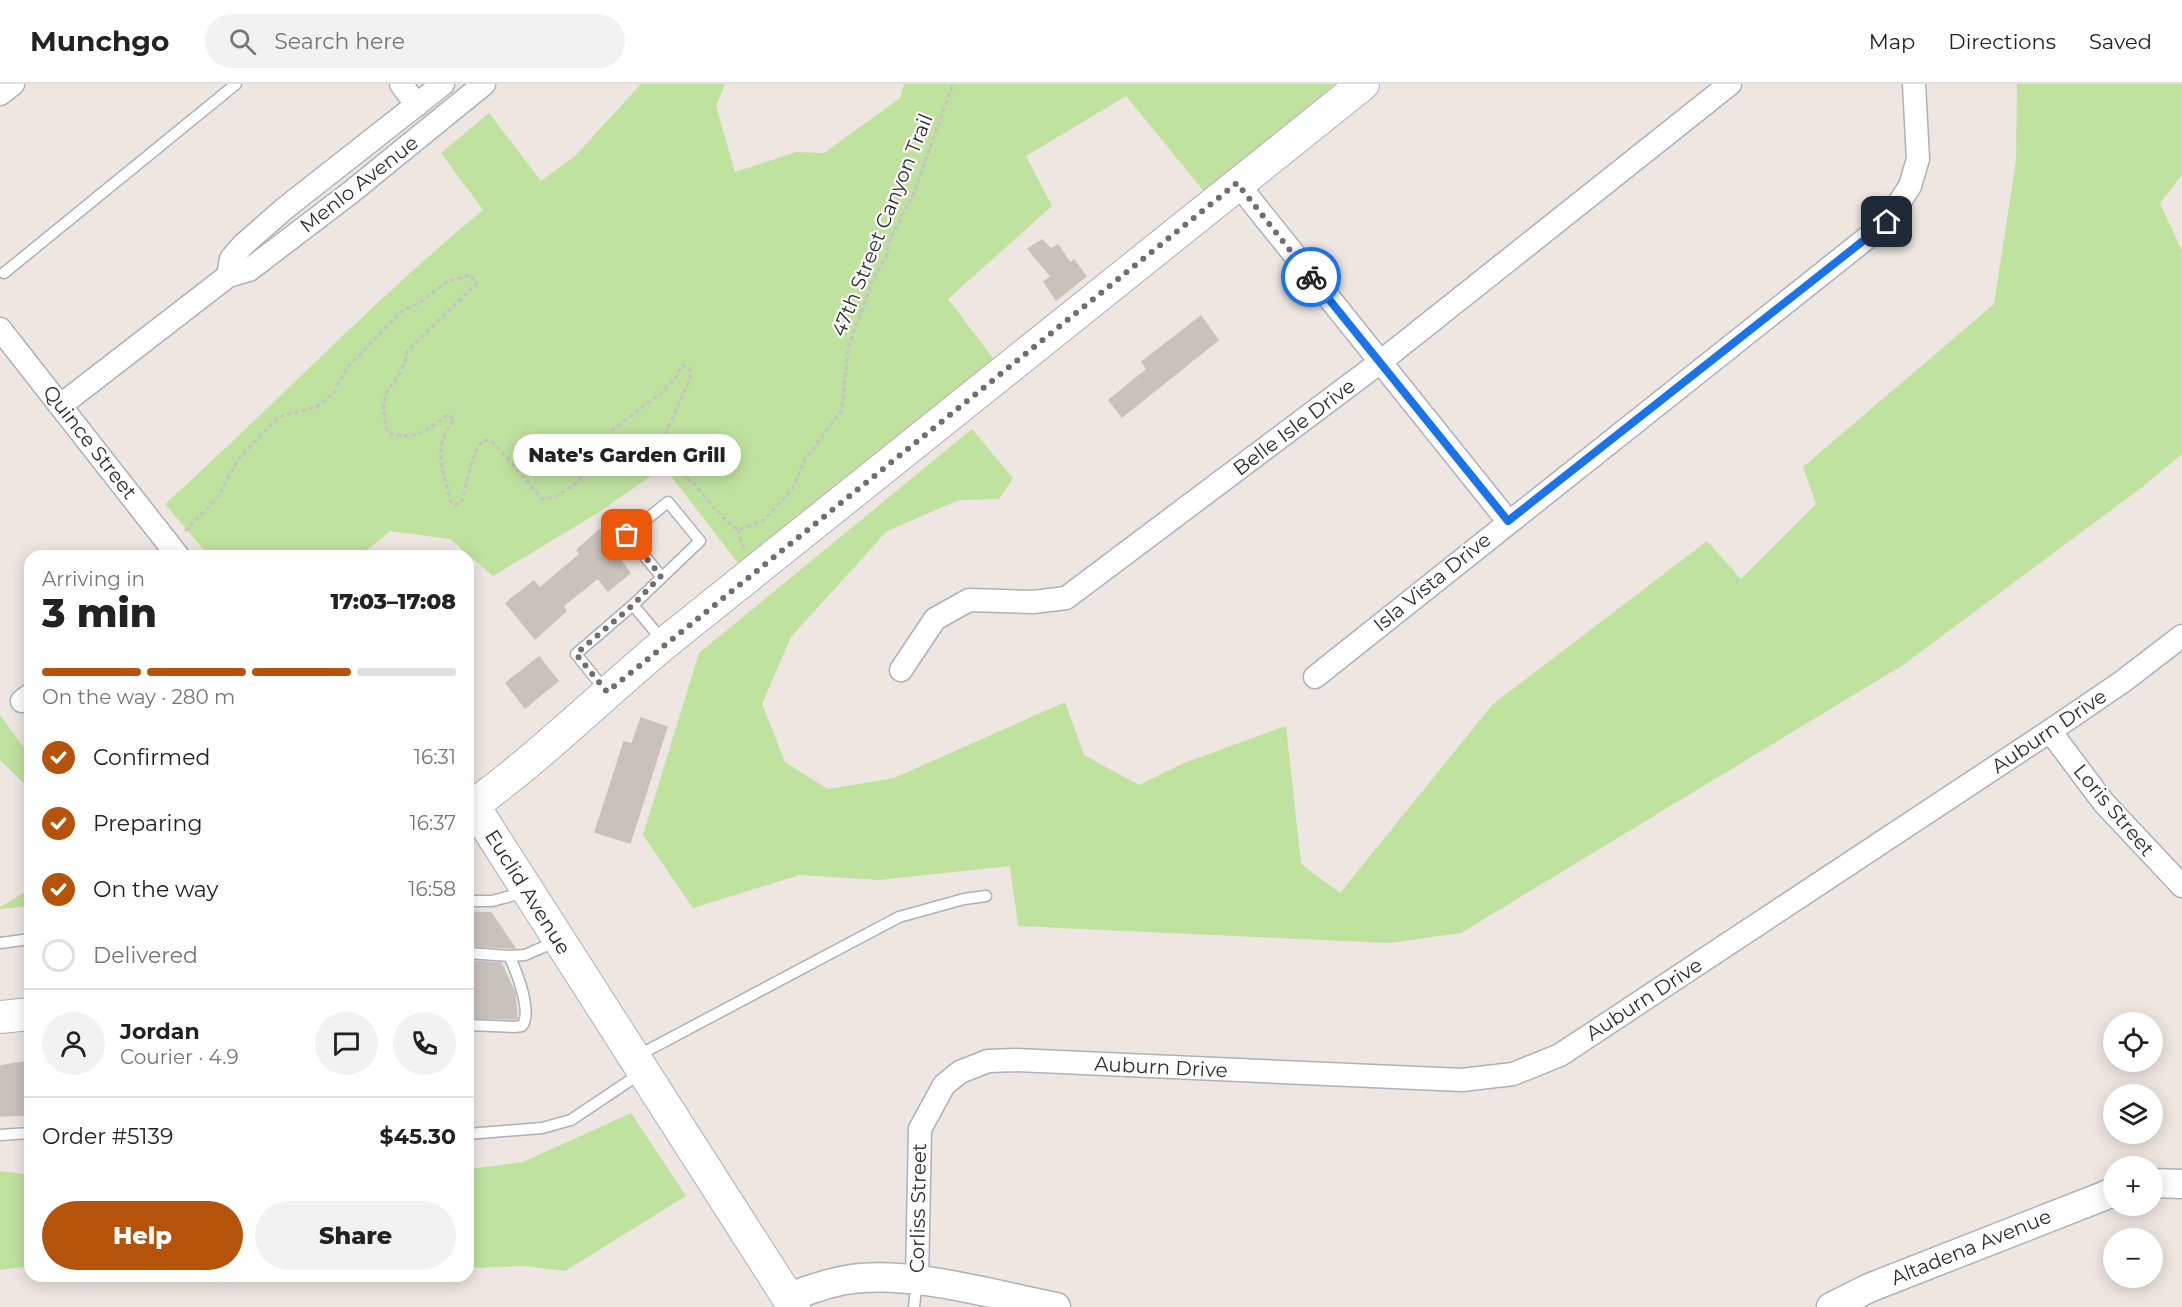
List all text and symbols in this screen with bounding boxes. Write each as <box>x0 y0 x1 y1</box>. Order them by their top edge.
search box <box>205 14 625 68</box>
text: Munchgo <box>30 24 169 58</box>
icon: search <box>226 25 259 58</box>
text: Search here <box>274 28 405 55</box>
text: Map <box>1869 29 1915 54</box>
text: Directions <box>1948 29 2056 54</box>
text: Saved <box>2089 29 2152 54</box>
street label: 47th Street Canyon Trail <box>826 110 938 340</box>
street label: Menlo Avenue <box>295 130 423 238</box>
pin <box>1861 196 1912 247</box>
icon: home <box>1870 205 1903 238</box>
courier <box>1281 247 1341 307</box>
icon: bike <box>1295 261 1328 294</box>
street label: Belle Isle Drive <box>1228 373 1360 481</box>
street label: Quince Street <box>38 380 142 504</box>
callout: Nate's Garden Grill <box>513 433 741 475</box>
text: Nate's Garden Grill <box>528 443 726 467</box>
pin <box>601 509 652 560</box>
icon: bag <box>610 518 643 551</box>
street label: Isla Vista Drive <box>1368 527 1496 637</box>
text: Arriving in <box>42 567 145 591</box>
text: 17:03–17:08 <box>330 588 456 615</box>
text: 3 min <box>42 589 157 637</box>
street label: Auburn Drive <box>1987 684 2111 778</box>
text: On the way · 280 m <box>42 685 235 709</box>
icon: check <box>42 741 75 774</box>
text: Confirmed <box>93 744 210 771</box>
text: 16:31 <box>414 745 456 769</box>
street label: Loris Street <box>2069 759 2159 861</box>
icon: check <box>42 807 75 840</box>
text: Preparing <box>93 810 202 837</box>
text: 16:37 <box>410 811 456 835</box>
street label: Euclid Avenue <box>480 825 576 959</box>
icon: check <box>42 873 75 906</box>
text: On the way <box>93 876 218 903</box>
text: 16:58 <box>408 877 456 901</box>
text: Delivered <box>93 942 198 969</box>
street label: Auburn Drive <box>1581 953 1707 1045</box>
button: person <box>42 1012 105 1075</box>
button: chat <box>315 1012 378 1075</box>
button: phone <box>393 1012 456 1075</box>
map controls <box>2103 1012 2163 1288</box>
button: locate <box>2103 1012 2163 1072</box>
text: Jordan <box>120 1018 200 1045</box>
text: Courier · 4.9 <box>120 1045 239 1069</box>
street label: Auburn Drive <box>1094 1052 1228 1082</box>
button: layers <box>2103 1084 2163 1144</box>
text: Order #5139 <box>42 1123 173 1150</box>
text: $45.30 <box>380 1123 456 1150</box>
street label: Corliss Street <box>905 1143 931 1273</box>
button: + <box>2103 1156 2163 1216</box>
button: Help <box>42 1201 243 1270</box>
button: Share <box>255 1201 456 1270</box>
street label: Altadena Avenue <box>1887 1204 2055 1290</box>
button: − <box>2103 1228 2163 1288</box>

